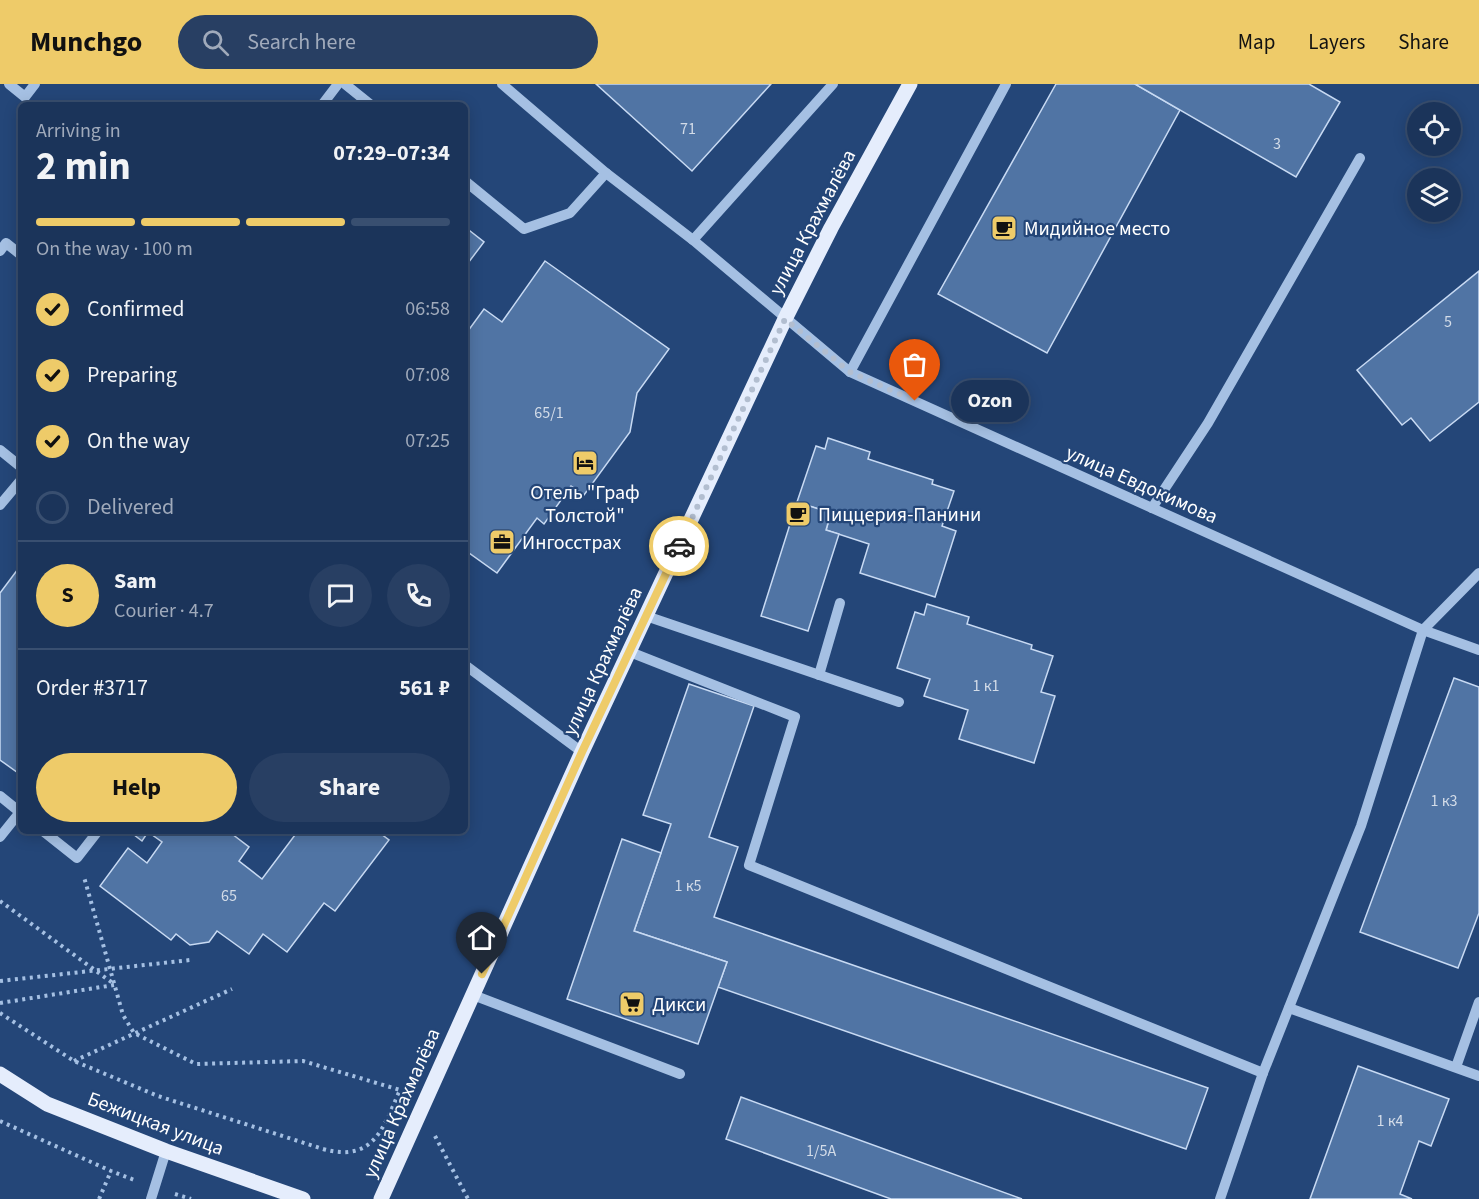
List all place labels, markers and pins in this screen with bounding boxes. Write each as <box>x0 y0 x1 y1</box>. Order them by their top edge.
cafe icon: Мидийное место <box>989 213 1019 243</box>
place label: Мидийное место <box>1024 215 1170 243</box>
pin <box>889 339 940 401</box>
callout: Ozon <box>951 380 1029 422</box>
hotel icon: Отель "Граф Толстой" <box>570 448 600 478</box>
place label: Отель "Граф Толстой" <box>530 479 640 530</box>
cafe icon: Пиццерия-Панини <box>783 499 813 529</box>
place label: Пиццерия-Панини <box>818 501 981 529</box>
office icon: Ингосстрах <box>487 527 517 557</box>
place label: Ингосстрах <box>522 529 621 557</box>
pin <box>456 912 507 974</box>
supermarket icon: Дикси <box>617 989 647 1019</box>
place label: Дикси <box>652 991 706 1019</box>

